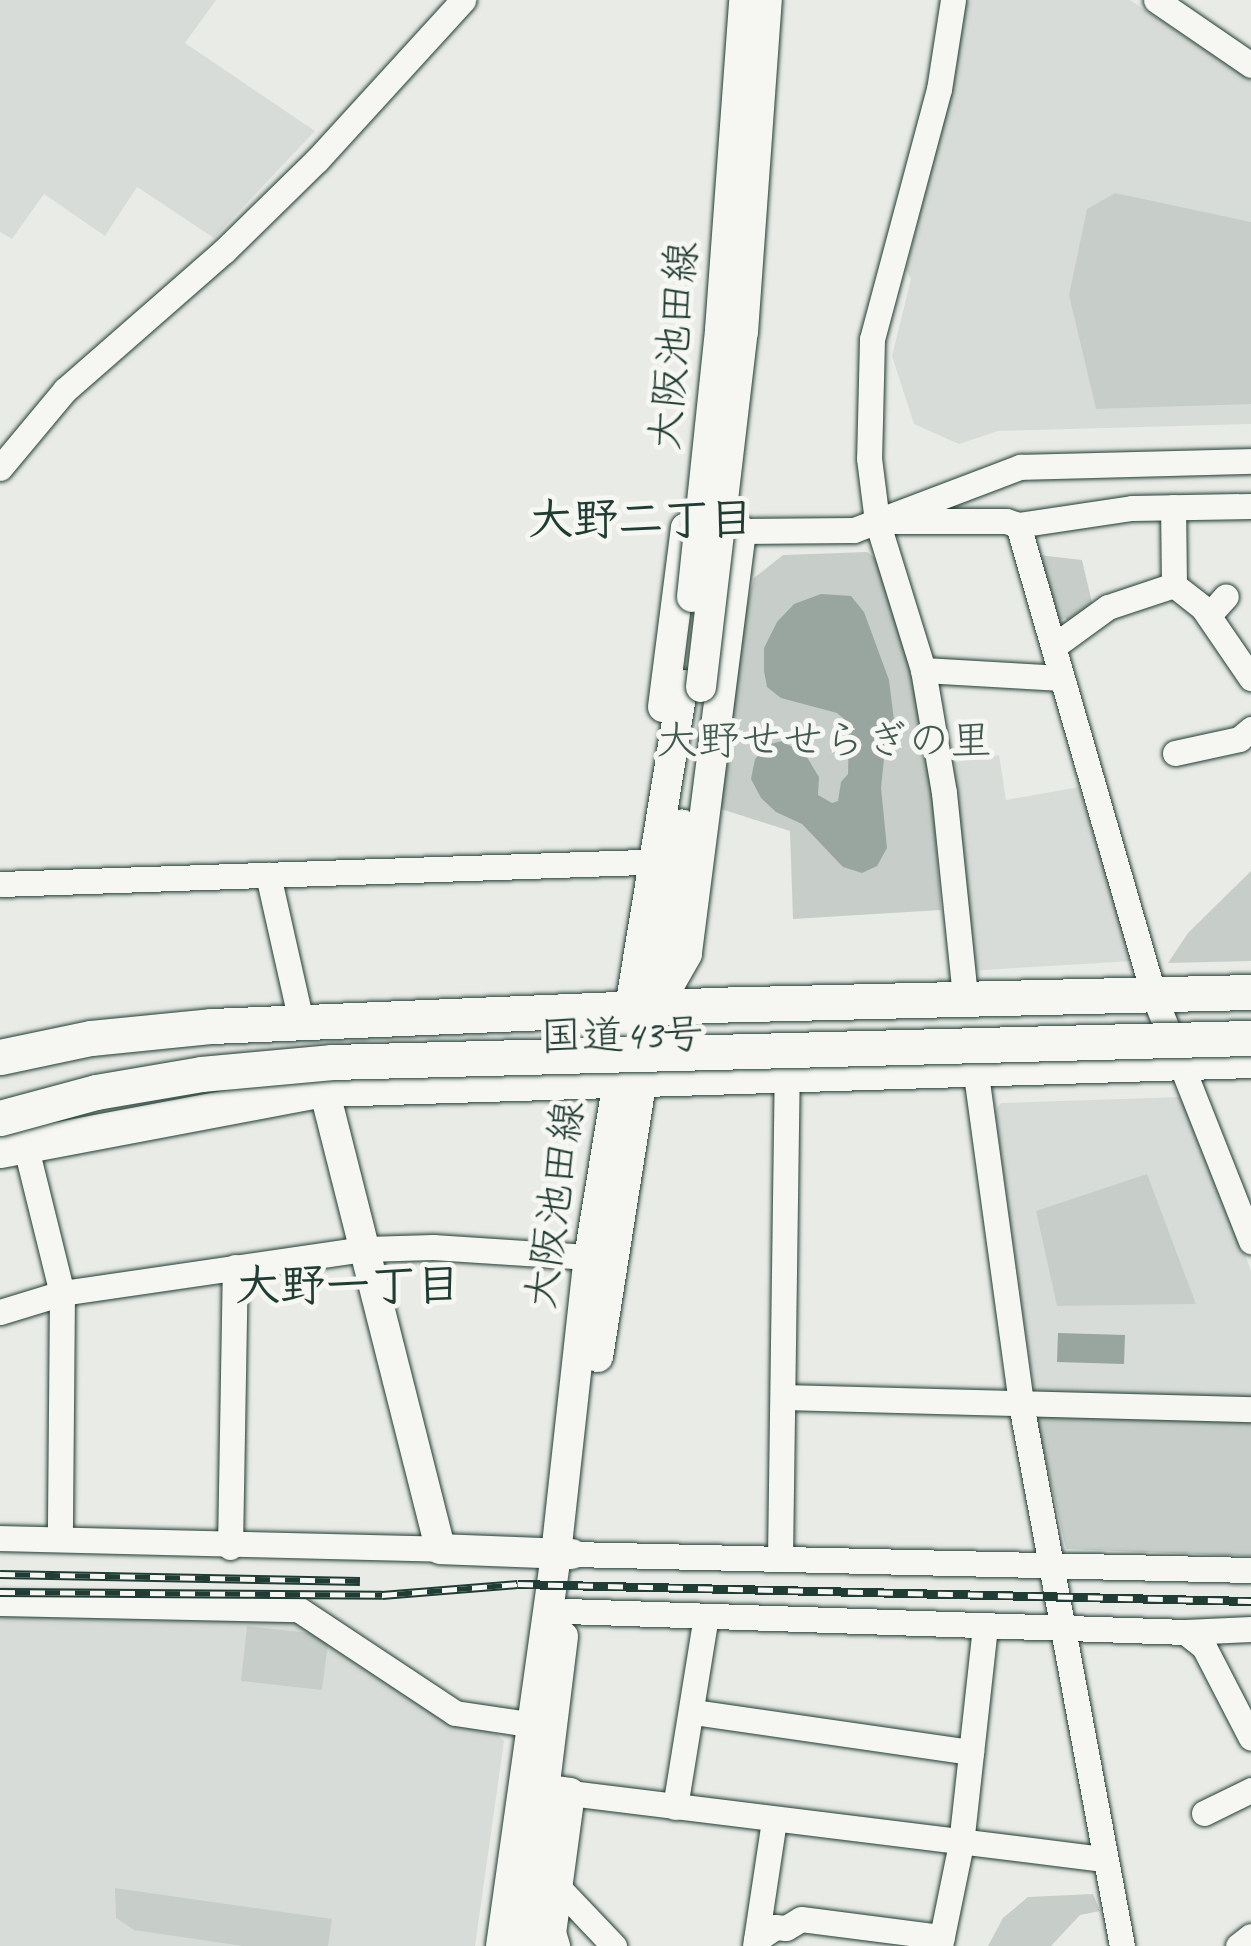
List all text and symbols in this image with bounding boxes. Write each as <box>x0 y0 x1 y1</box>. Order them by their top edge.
street label: 大阪池田線 <box>640 239 708 453</box>
district label: 大野二丁目 <box>529 493 753 547</box>
park label: 大野せせらぎの里 <box>656 716 992 766</box>
street label: 国道43号 <box>540 1009 704 1063</box>
street label: 大阪池田線 <box>515 1098 595 1312</box>
district label: 大野一丁目 <box>236 1259 460 1313</box>

